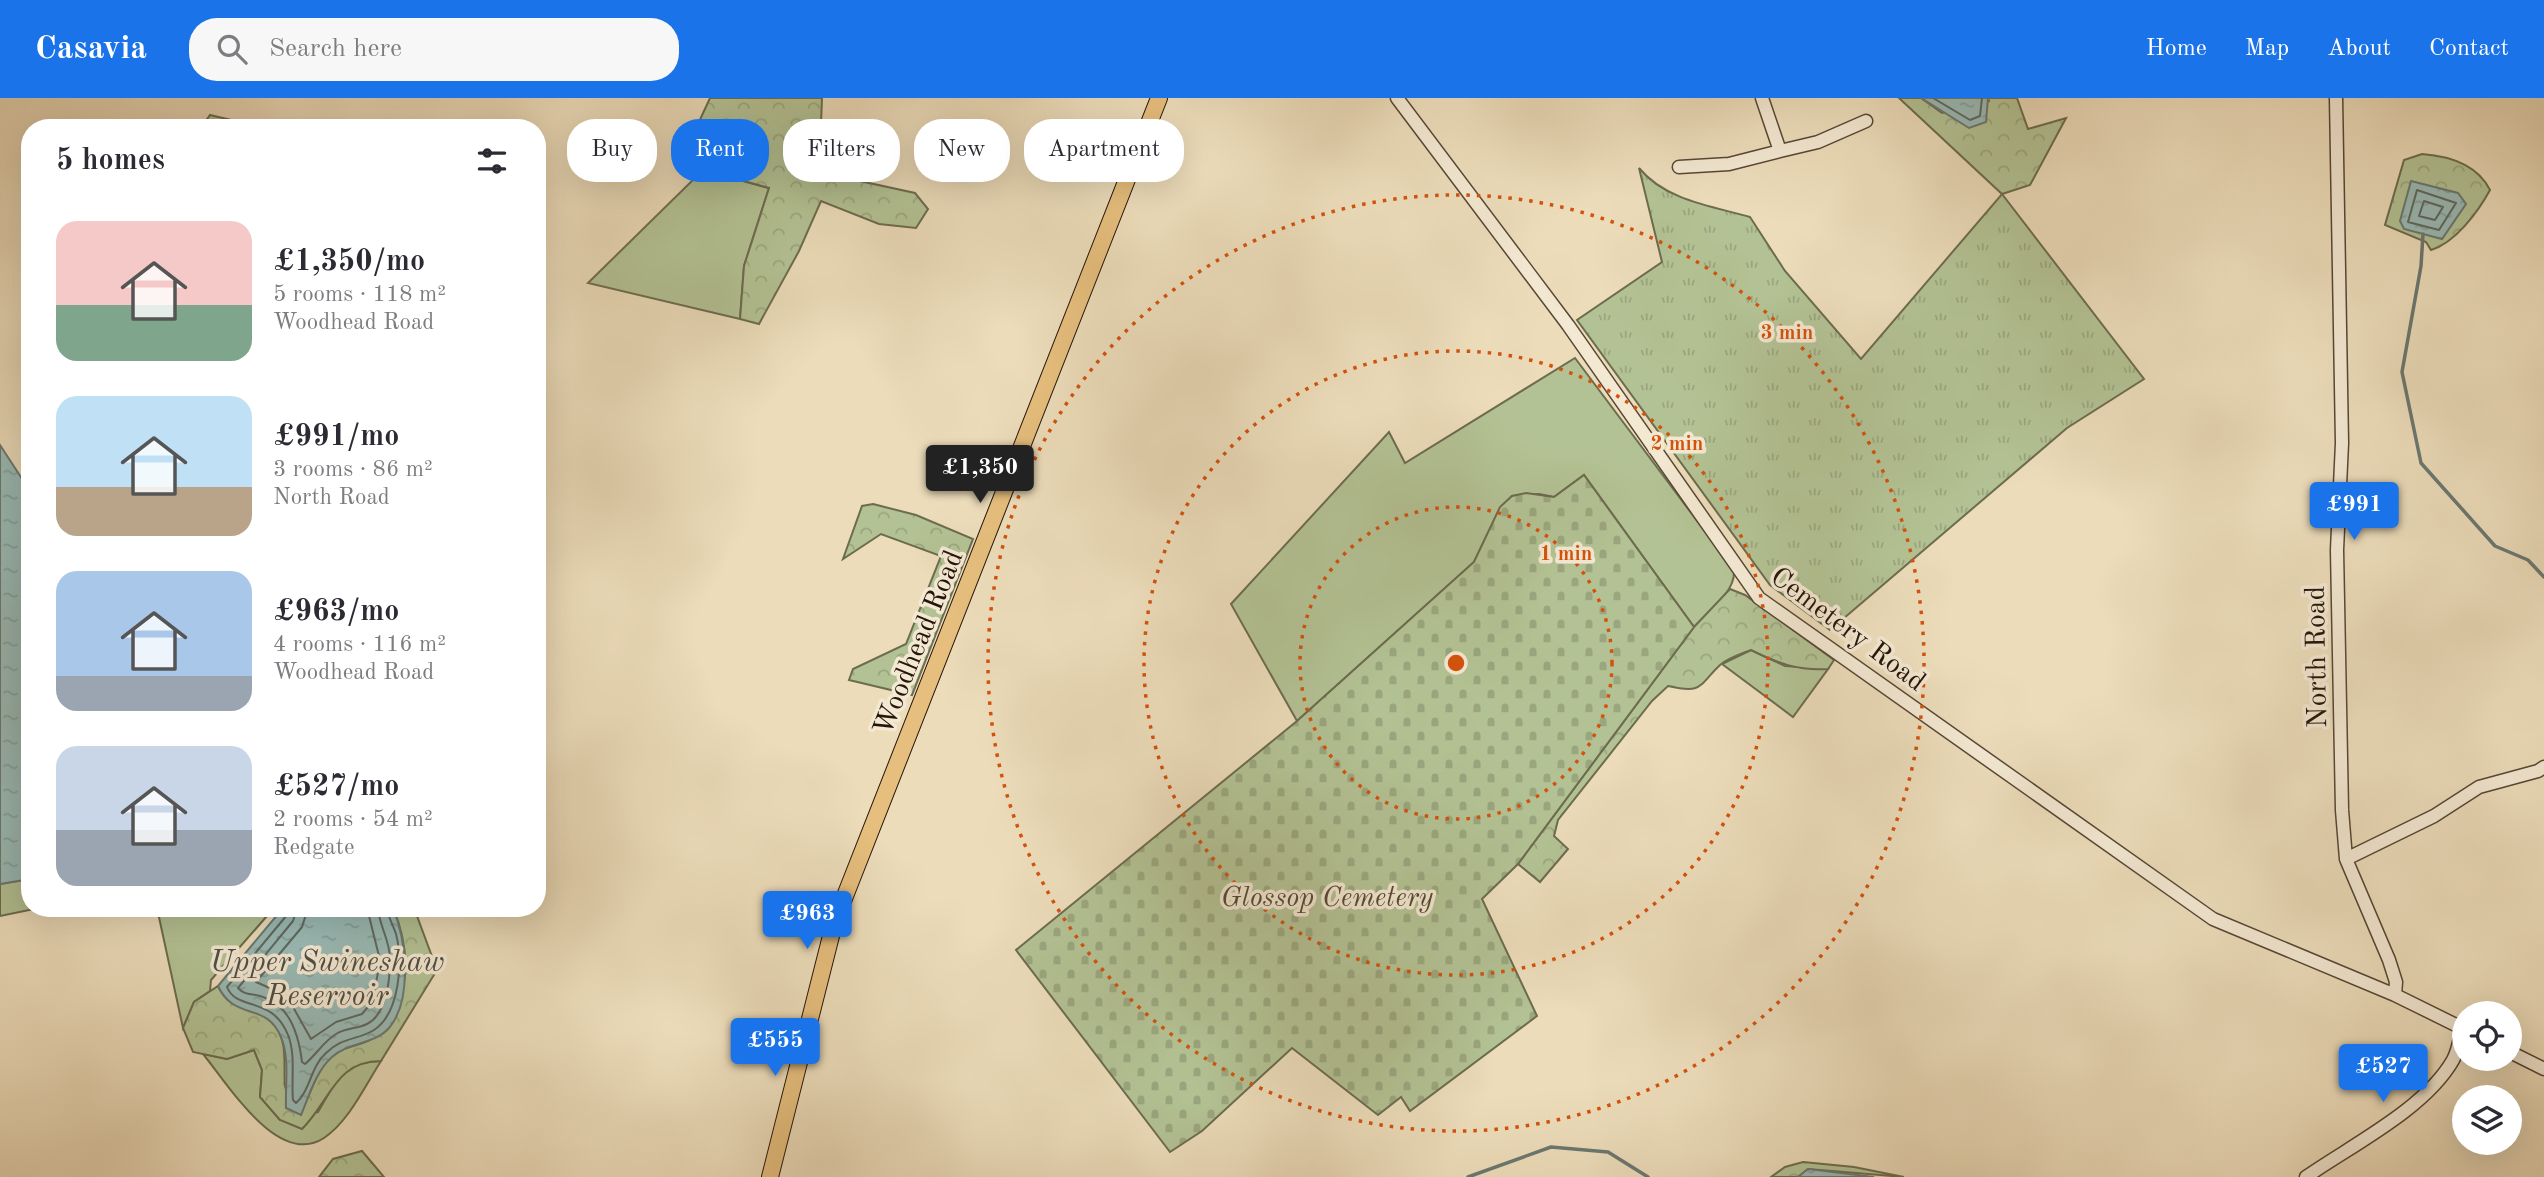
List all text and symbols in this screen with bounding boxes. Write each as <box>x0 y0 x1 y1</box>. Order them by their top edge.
search box <box>189 18 679 81</box>
icon: search <box>213 30 251 68</box>
text: Casavia <box>35 33 147 66</box>
text: Search here <box>269 36 402 62</box>
text: Home <box>2146 37 2207 61</box>
text: Map <box>2245 37 2289 61</box>
text: About <box>2327 37 2391 61</box>
text: Contact <box>2429 37 2509 61</box>
chip: Buy <box>567 119 657 182</box>
chip: Rent <box>671 119 769 182</box>
chip: Filters <box>783 119 900 182</box>
chip: New <box>914 119 1010 182</box>
chip: Apartment <box>1024 119 1184 182</box>
icon: filters <box>473 142 511 180</box>
text: 5 homes <box>56 146 165 176</box>
text: £1,350/mo <box>273 247 425 277</box>
icon: home <box>112 249 196 333</box>
text: 5 rooms · 118 m² <box>273 283 446 306</box>
text: Woodhead Road <box>273 311 434 334</box>
text: 3 min <box>1761 323 1813 344</box>
text: £991/mo <box>273 422 399 452</box>
icon: home <box>112 424 196 508</box>
text: 2 min <box>1651 434 1703 455</box>
pin: £1,350 <box>923 446 1037 505</box>
text: £1,350 <box>942 456 1018 479</box>
text: 3 rooms · 86 m² <box>273 458 433 481</box>
pin: £991 <box>2313 482 2395 542</box>
text: North Road <box>273 486 390 509</box>
text: £991 <box>2326 493 2382 516</box>
text: 1 min <box>1540 544 1592 565</box>
street label: Woodhead Road <box>870 547 970 739</box>
street label: Cemetery Road <box>1765 563 1930 698</box>
street label: North Road <box>2303 586 2333 728</box>
text: £963/mo <box>273 597 399 627</box>
icon: home <box>112 599 196 683</box>
text: 4 rooms · 116 m² <box>273 633 446 656</box>
centre of rings <box>1444 651 1468 675</box>
text: Woodhead Road <box>273 661 434 684</box>
text: £527/mo <box>273 772 399 802</box>
icon: home <box>112 774 196 858</box>
text: 2 rooms · 54 m² <box>273 808 433 831</box>
text: Redgate <box>273 836 354 859</box>
park label: Glossop Cemetery <box>1221 885 1434 913</box>
pin: £963 <box>766 892 848 951</box>
text: £963 <box>779 902 835 925</box>
water label: Upper Swineshaw Reservoir <box>210 948 444 1012</box>
map controls <box>2452 1001 2522 1155</box>
button: locate <box>2452 1001 2522 1071</box>
pin: £555 <box>734 1018 816 1078</box>
text: £555 <box>747 1029 803 1052</box>
pin: £527 <box>2342 1044 2424 1104</box>
text: £527 <box>2355 1055 2411 1078</box>
button: layers <box>2452 1085 2522 1155</box>

